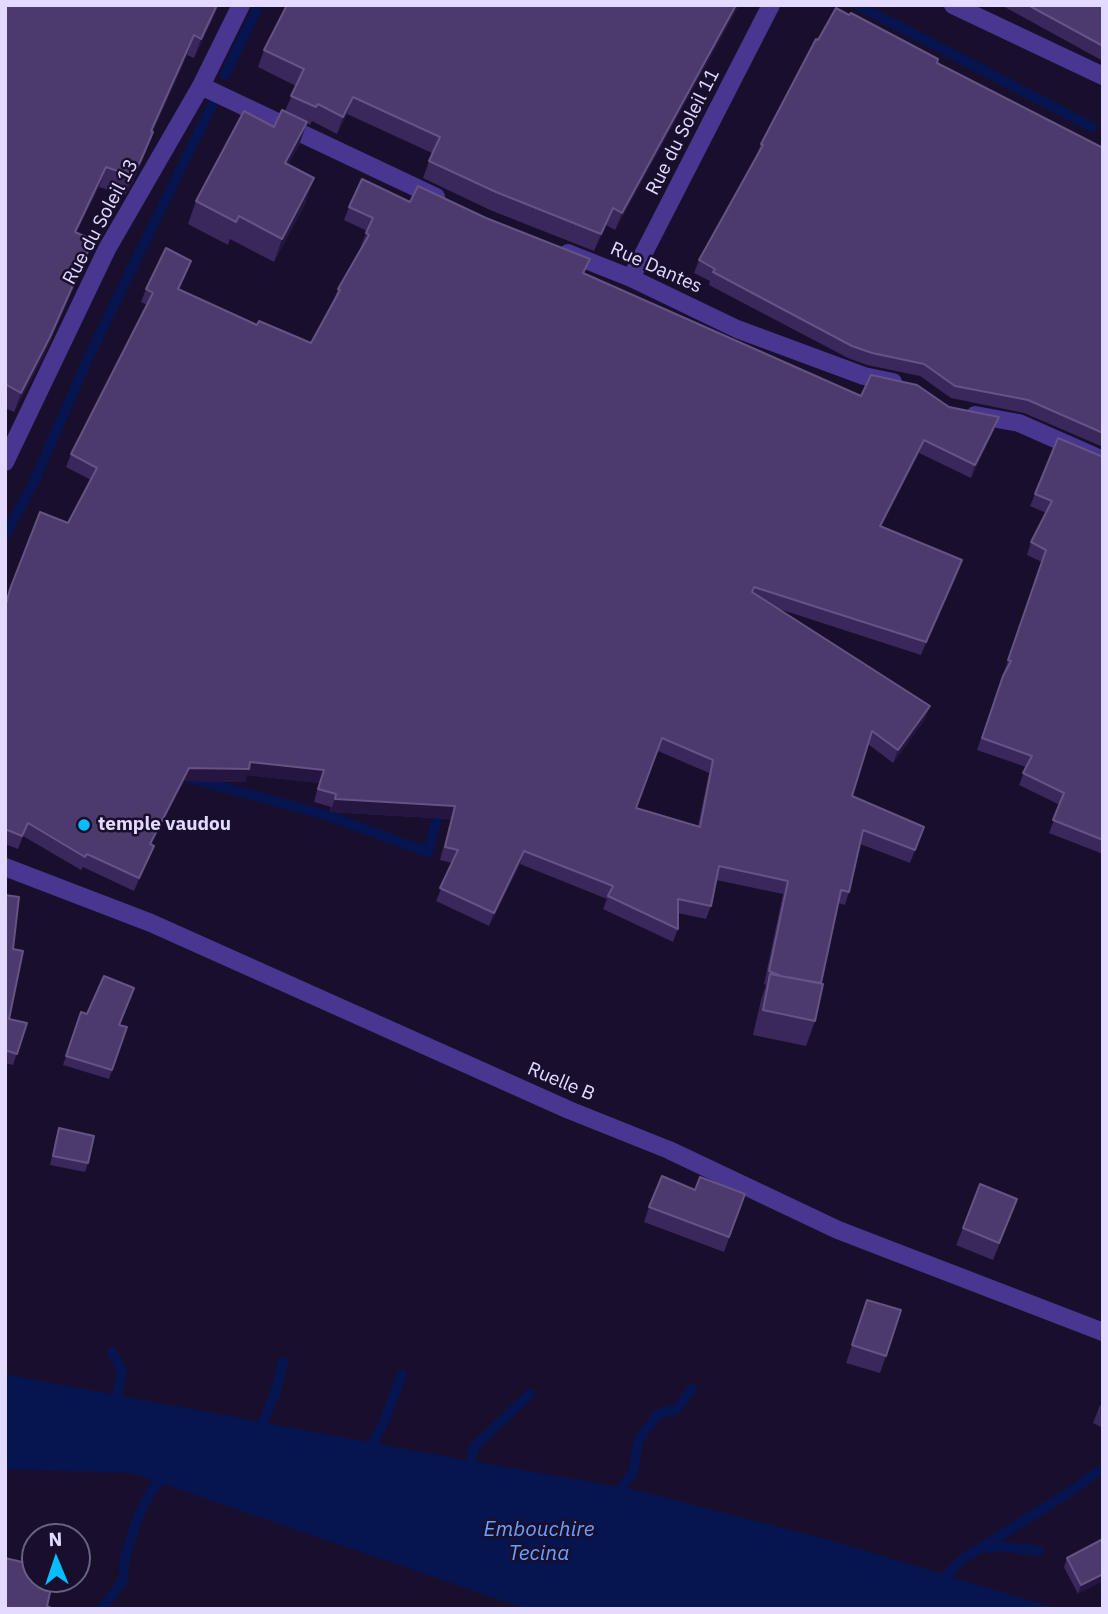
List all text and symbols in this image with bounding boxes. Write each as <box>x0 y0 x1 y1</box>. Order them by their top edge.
street label: Rue du Soleil 11 <box>641 65 725 199</box>
street label: Rue du Soleil 13 <box>58 155 144 289</box>
street label: Rue Dantes <box>607 238 705 298</box>
place label: temple vaudou <box>98 814 231 836</box>
marker: temple vaudou <box>76 817 92 833</box>
street label: Ruelle B <box>524 1058 598 1106</box>
water label: Embouchire Tecina <box>484 1517 594 1567</box>
north arrow <box>21 1523 91 1593</box>
text: N <box>48 1527 63 1551</box>

